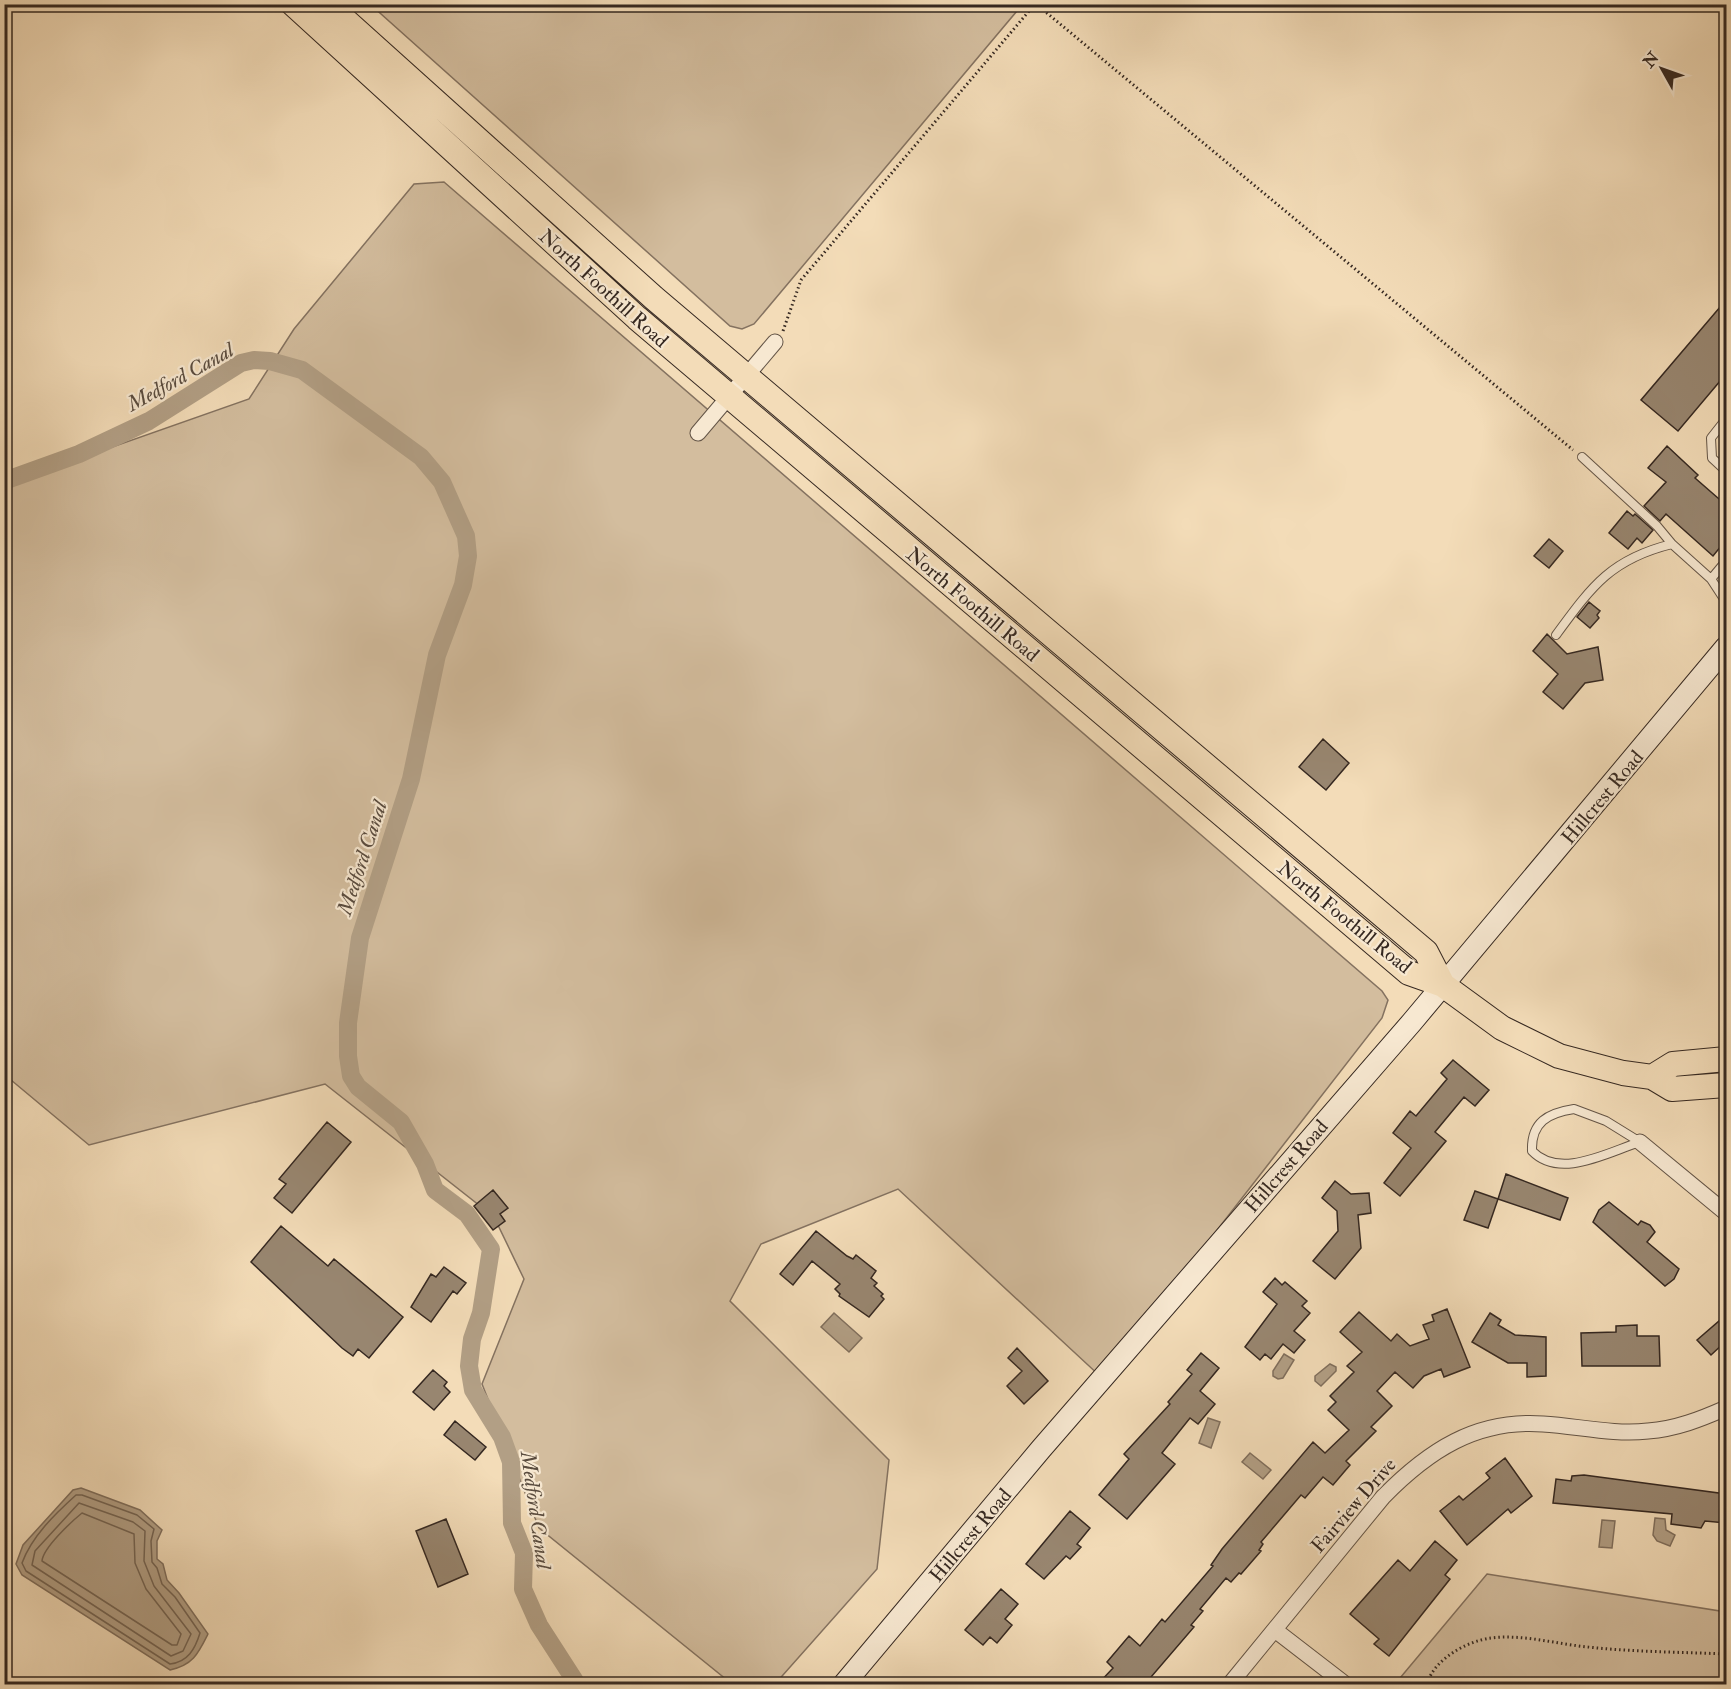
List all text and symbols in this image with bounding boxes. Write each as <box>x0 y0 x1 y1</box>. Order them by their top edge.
north arrow <box>1632 39 1692 99</box>
text: N <box>1638 48 1664 73</box>
street label: North Foothill Road <box>534 224 674 353</box>
water label: Medford Canal <box>120 336 240 419</box>
street label: North Foothill Road <box>901 542 1044 667</box>
street label: Hillcrest Road <box>1556 745 1649 849</box>
water label: Medford Canal <box>331 796 394 921</box>
street label: North Foothill Road <box>1272 856 1417 979</box>
street label: Hillcrest Road <box>1239 1115 1334 1218</box>
water label: Medford Canal <box>514 1448 557 1573</box>
street label: Fairview Drive <box>1305 1453 1401 1558</box>
street label: Hillcrest Road <box>924 1483 1017 1587</box>

